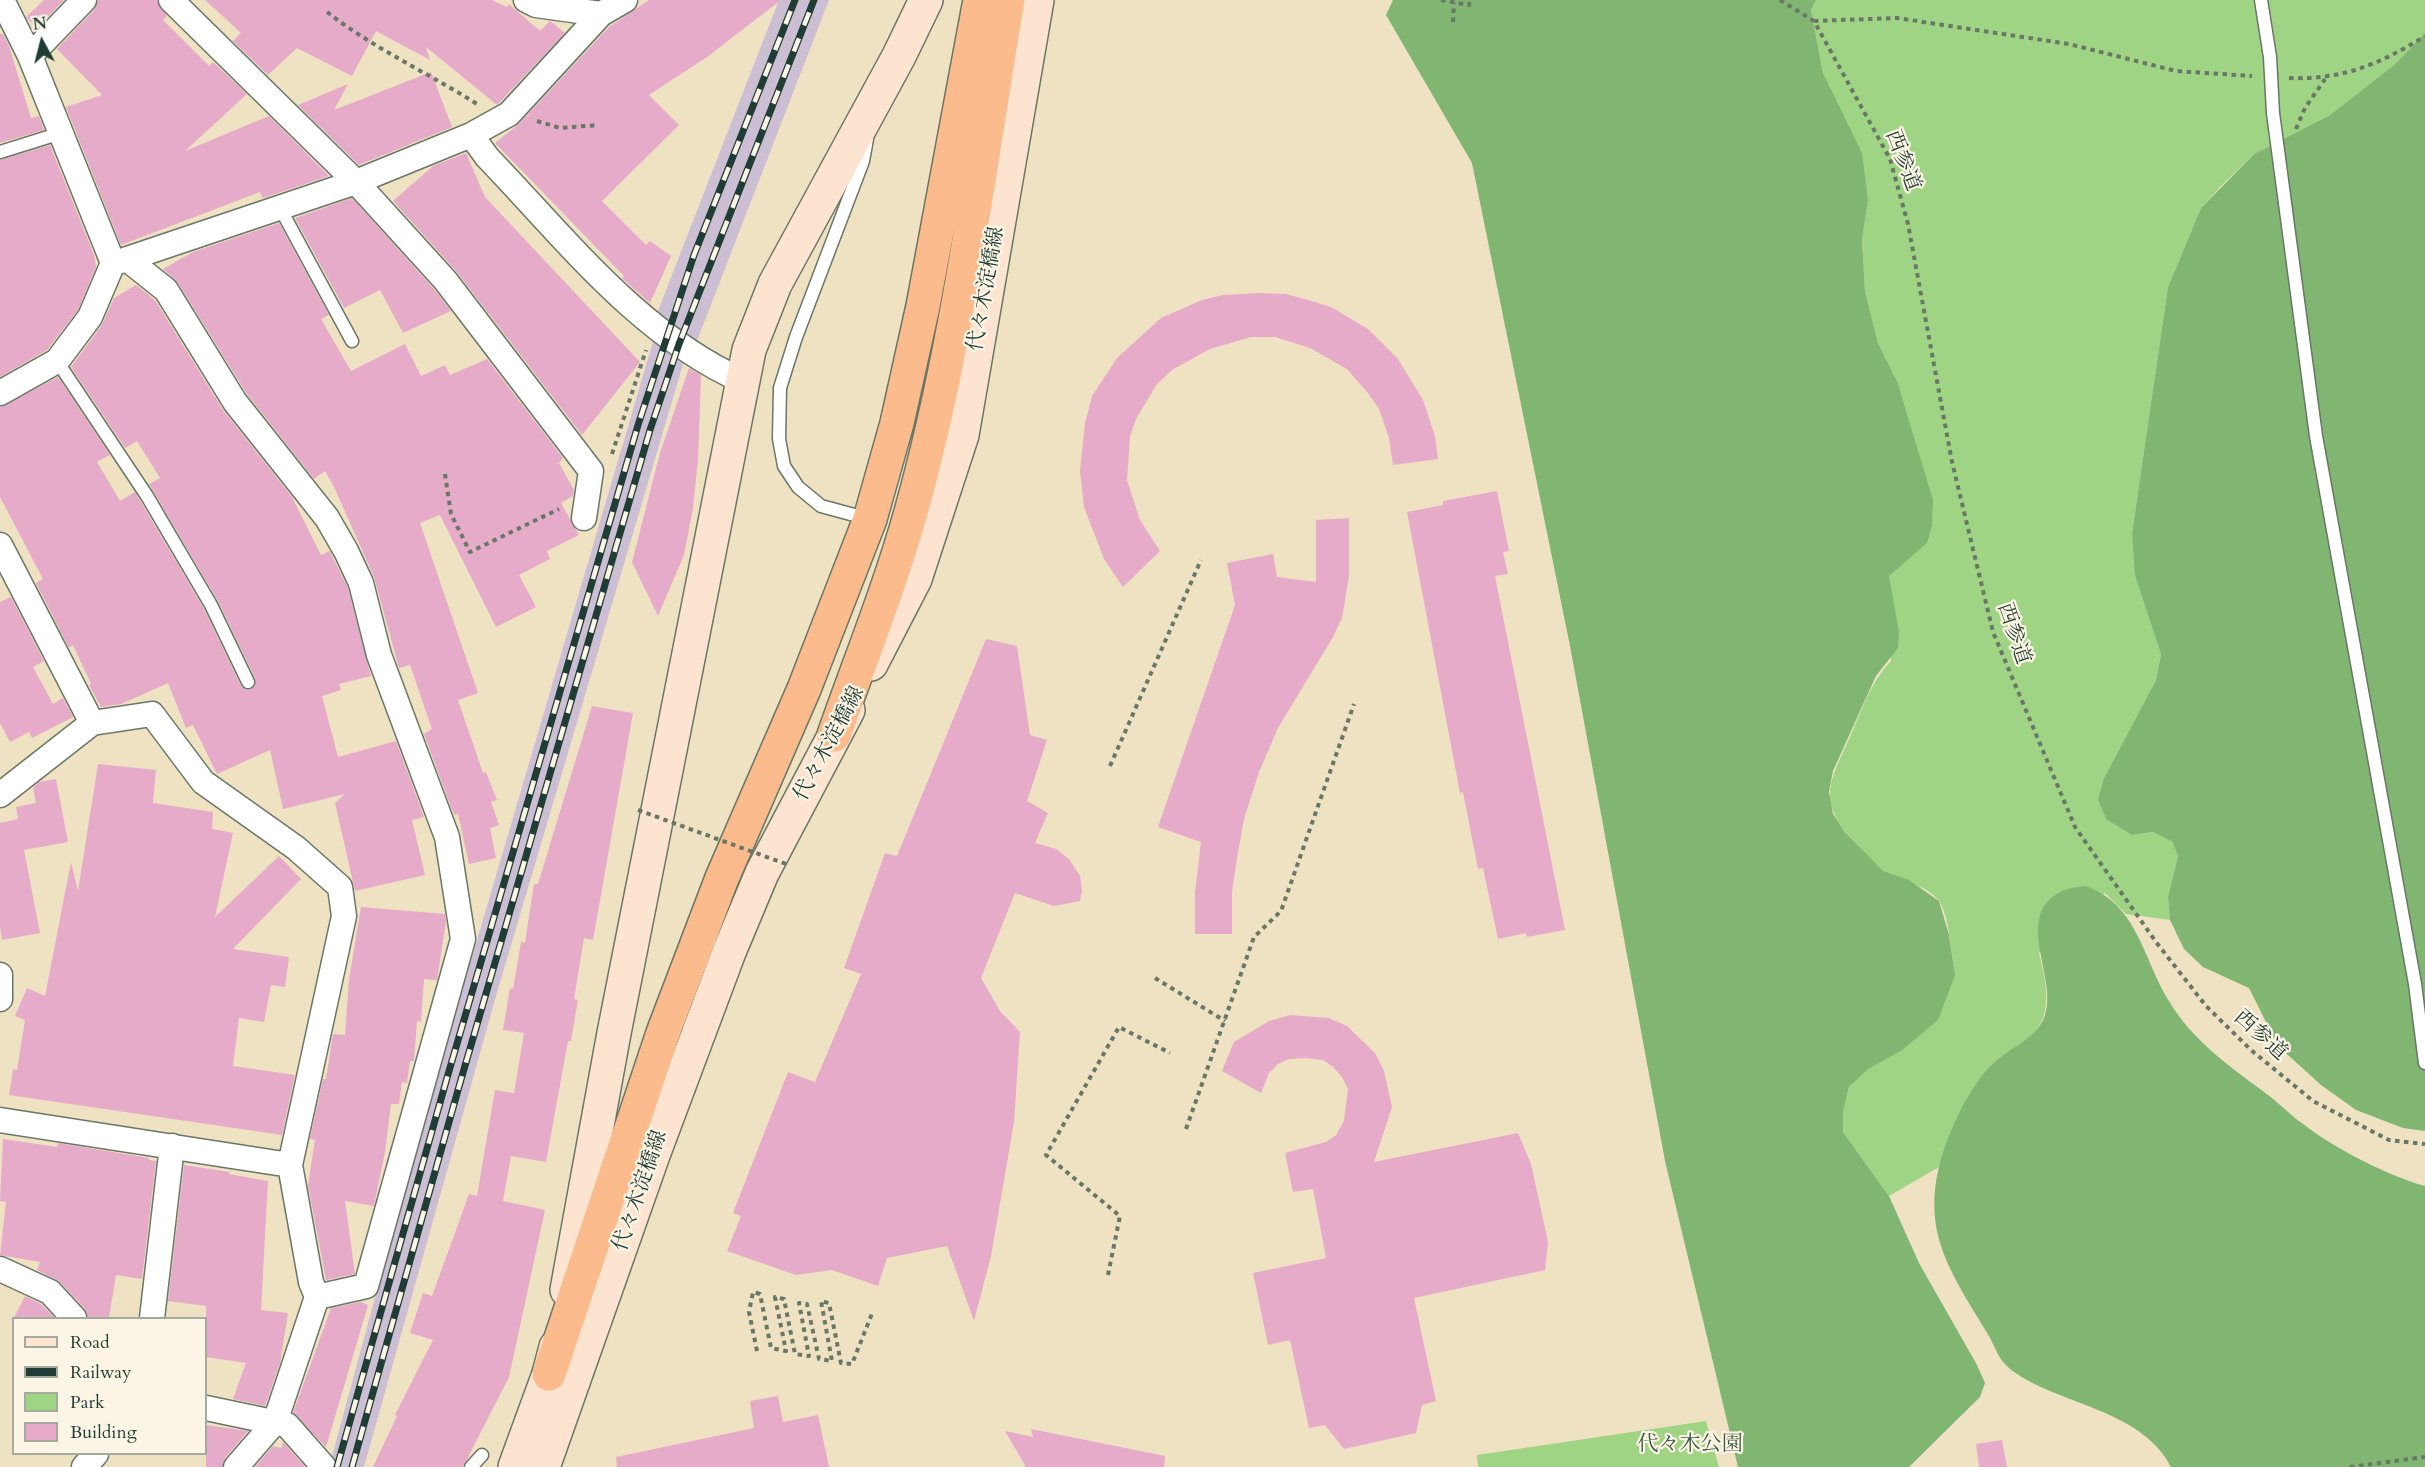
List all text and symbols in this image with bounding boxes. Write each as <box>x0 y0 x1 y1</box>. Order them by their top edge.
north arrow <box>12 12 72 72</box>
text: N <box>32 12 48 36</box>
street label: 西参道 <box>1879 127 1925 195</box>
street label: 代々木淀橋線 <box>964 225 1010 353</box>
street label: 西参道 <box>1991 600 2035 668</box>
street label: 代々木淀橋線 <box>789 682 871 806</box>
street label: 西参道 <box>2228 1006 2292 1066</box>
street label: 代々木淀橋線 <box>609 1127 673 1255</box>
legend <box>12 1317 207 1455</box>
text: Road <box>70 1330 110 1355</box>
text: Railway <box>70 1360 132 1385</box>
text: Park <box>70 1390 105 1415</box>
text: Building <box>70 1420 137 1445</box>
park label: 代々木公園 <box>1638 1432 1742 1458</box>

